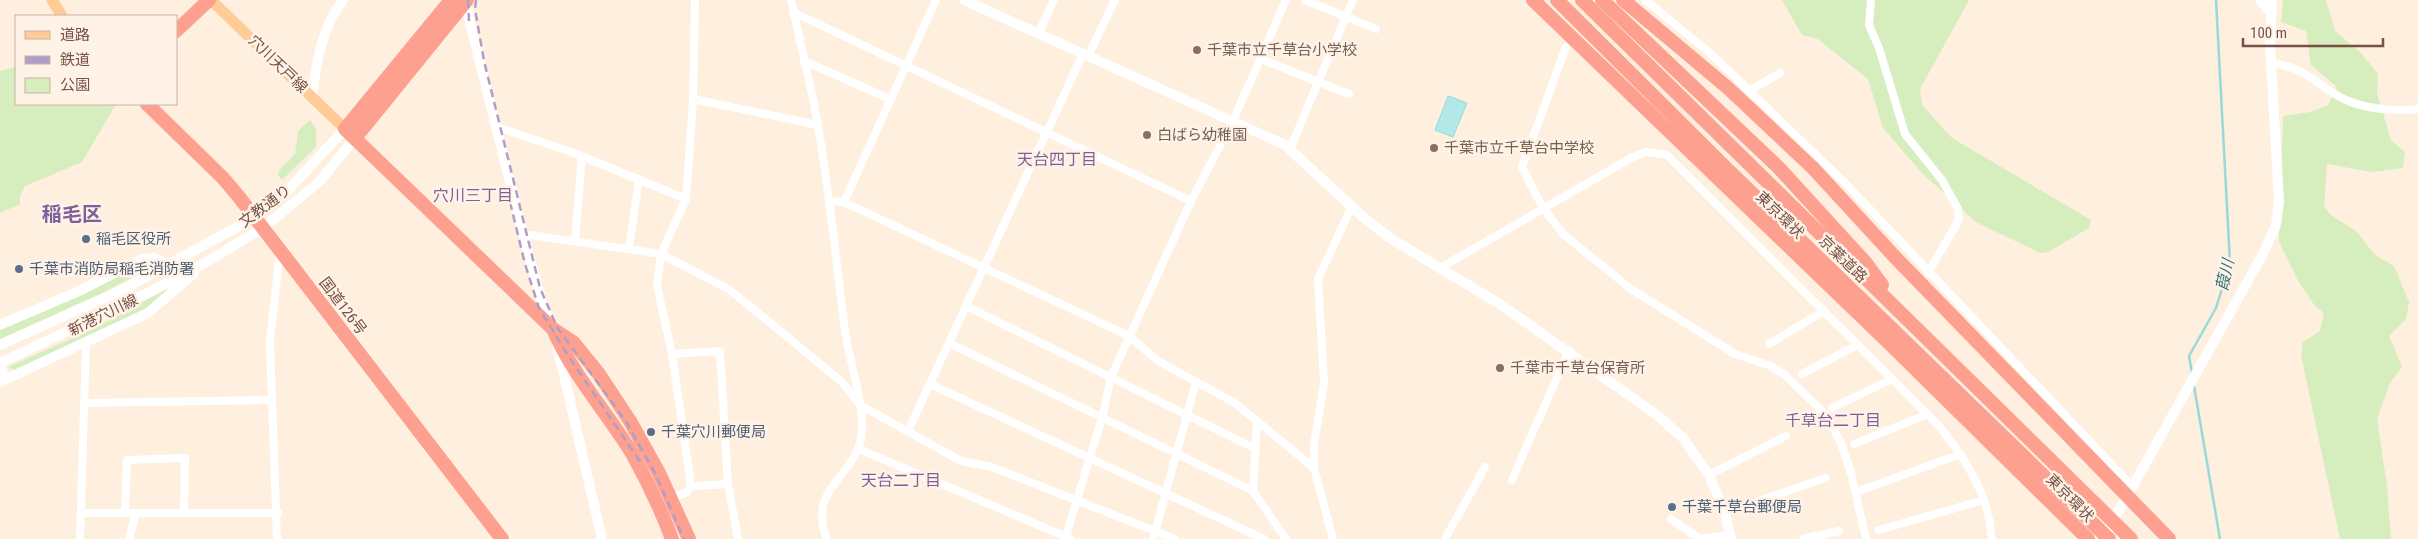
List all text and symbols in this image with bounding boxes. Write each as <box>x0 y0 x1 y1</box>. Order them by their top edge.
legend <box>15 15 178 105</box>
scale bar <box>2243 15 2383 47</box>
text: 100 m <box>2250 24 2287 42</box>
text: 道路 <box>60 26 90 44</box>
street label: 穴川天戸線 <box>245 31 311 97</box>
place label: 千葉市立千草台小学校 <box>1207 41 1357 59</box>
marker: 千葉市立千草台小学校 <box>1191 44 1203 56</box>
text: 鉄道 <box>60 51 90 69</box>
text: 公園 <box>60 76 90 94</box>
place label: 白ばら幼稚園 <box>1157 126 1247 144</box>
marker: 白ばら幼稚園 <box>1141 129 1153 141</box>
place label: 千葉市立千草台中学校 <box>1444 139 1594 157</box>
marker: 千葉市立千草台中学校 <box>1428 142 1440 154</box>
district label: 天台四丁目 <box>1017 150 1097 169</box>
street label: 文教通り <box>236 181 294 231</box>
district label: 穴川三丁目 <box>433 186 513 205</box>
street label: 東京環状 <box>1752 188 1808 242</box>
district label: 稲毛区 <box>42 202 102 226</box>
place label: 稲毛区役所 <box>96 230 171 248</box>
street label: 京葉道路 <box>1815 232 1871 286</box>
marker: 稲毛区役所 <box>80 233 92 245</box>
water label: 葭川 <box>2212 255 2238 293</box>
place label: 千葉市消防局稲毛消防署 <box>29 260 194 278</box>
marker: 千葉市消防局稲毛消防署 <box>13 263 25 275</box>
street label: 国道126号 <box>316 274 370 338</box>
street label: 新港穴川線 <box>65 290 141 340</box>
place label: 千葉市千草台保育所 <box>1510 359 1645 377</box>
marker: 千葉市千草台保育所 <box>1494 362 1506 374</box>
district label: 千草台二丁目 <box>1785 411 1881 430</box>
place label: 千葉穴川郵便局 <box>661 423 766 441</box>
marker: 千葉穴川郵便局 <box>645 426 657 438</box>
street label: 東京環状 <box>2042 470 2098 526</box>
district label: 天台二丁目 <box>861 471 941 490</box>
place label: 千葉千草台郵便局 <box>1682 498 1802 516</box>
marker: 千葉千草台郵便局 <box>1666 501 1678 513</box>

